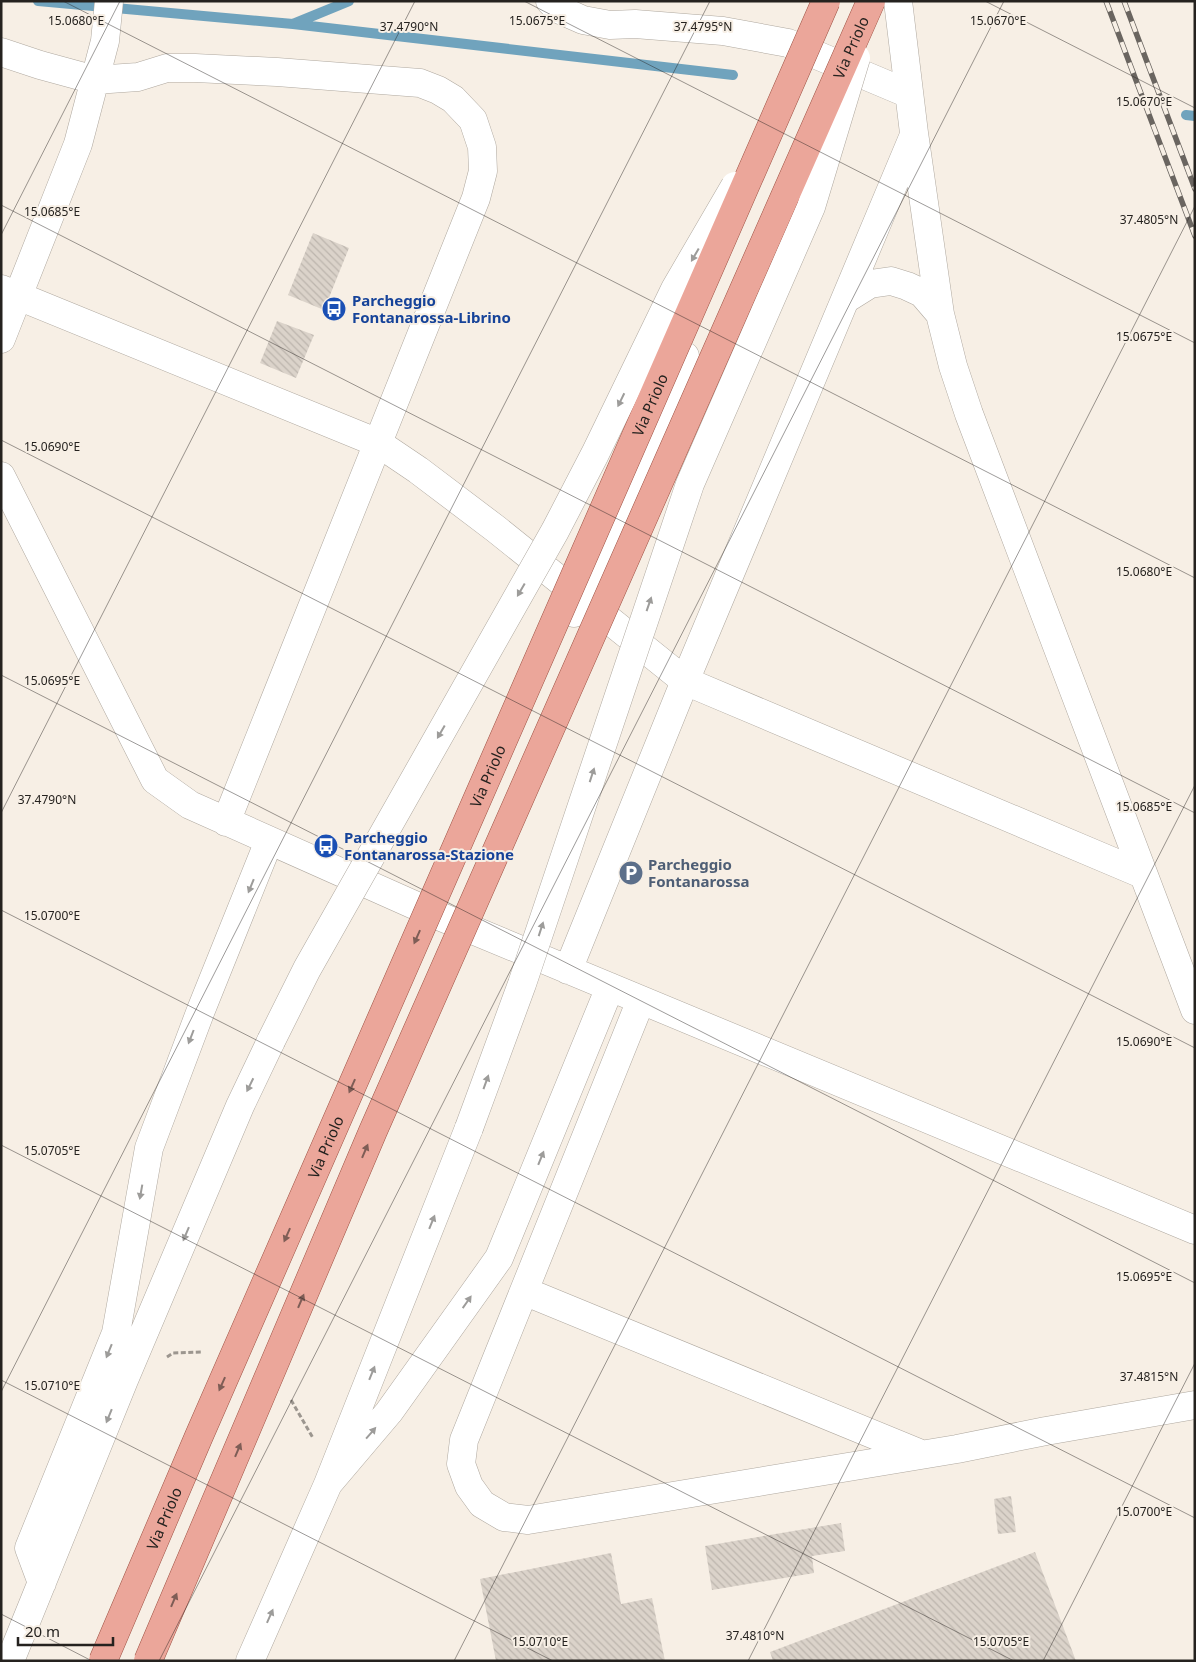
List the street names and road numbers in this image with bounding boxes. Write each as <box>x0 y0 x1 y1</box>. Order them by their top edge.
street label: Via Priolo <box>828 13 873 82</box>
street label: Via Priolo <box>627 370 672 439</box>
street label: Via Priolo <box>465 741 510 810</box>
street label: Via Priolo <box>303 1113 348 1181</box>
street label: Via Priolo <box>142 1484 186 1553</box>

